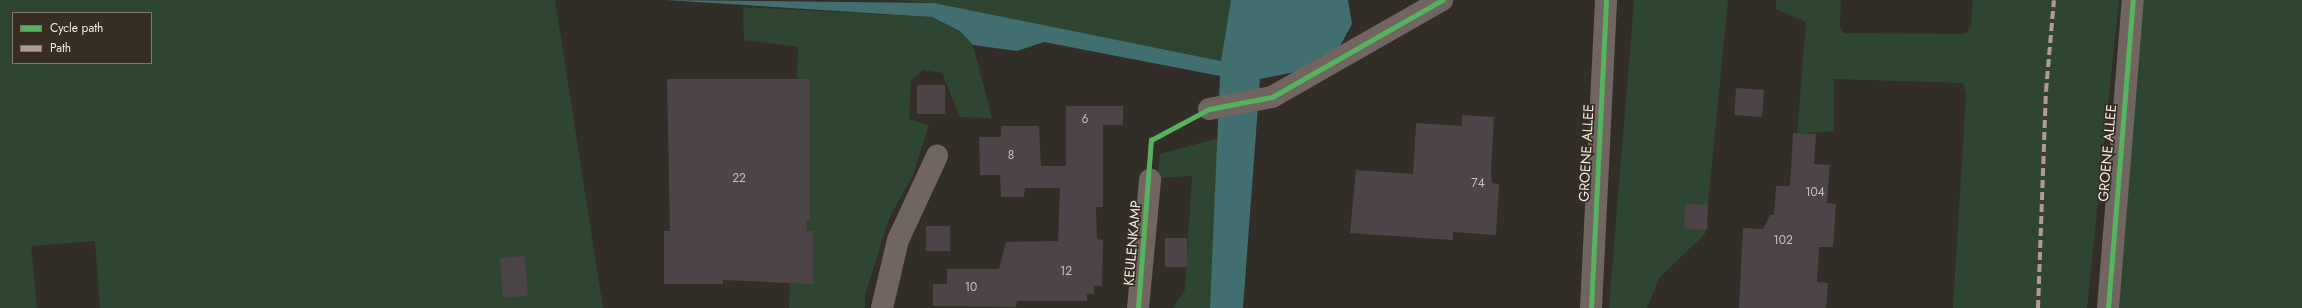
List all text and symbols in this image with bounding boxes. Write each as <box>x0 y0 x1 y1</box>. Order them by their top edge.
legend <box>12 12 152 64</box>
text: Cycle path <box>50 19 103 37</box>
text: Path <box>50 39 71 57</box>
street label: GROENE ALLEE <box>1575 104 1597 202</box>
street label: GROENE ALLEE <box>2094 104 2120 202</box>
house number: 6 <box>1082 113 1088 127</box>
house number: 8 <box>1008 149 1014 163</box>
house number: 22 <box>732 172 746 186</box>
house number: 74 <box>1471 177 1485 191</box>
house number: 104 <box>1805 186 1825 200</box>
street label: KEULENKAMP <box>1120 200 1144 286</box>
house number: 102 <box>1773 234 1793 248</box>
house number: 12 <box>1060 265 1072 279</box>
house number: 10 <box>965 281 977 295</box>

